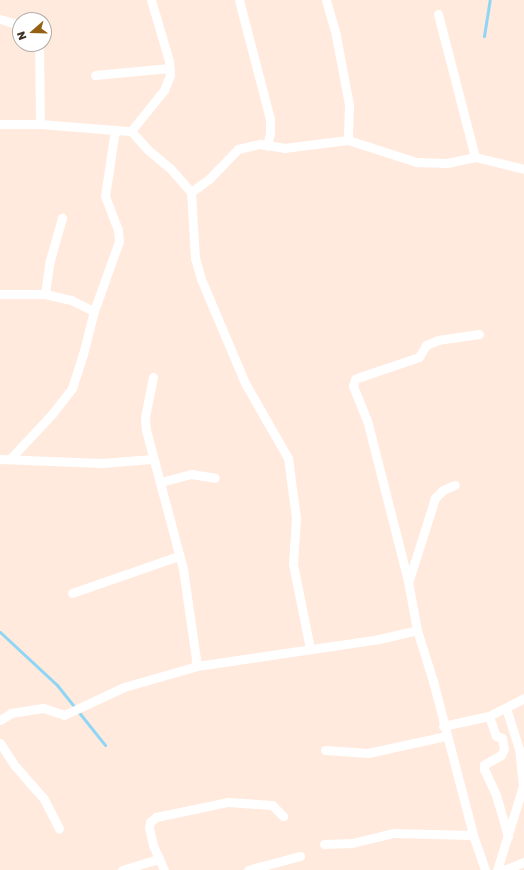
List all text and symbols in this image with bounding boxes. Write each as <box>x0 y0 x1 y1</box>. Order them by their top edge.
north arrow <box>12 12 52 52</box>
text: N <box>14 30 29 42</box>

